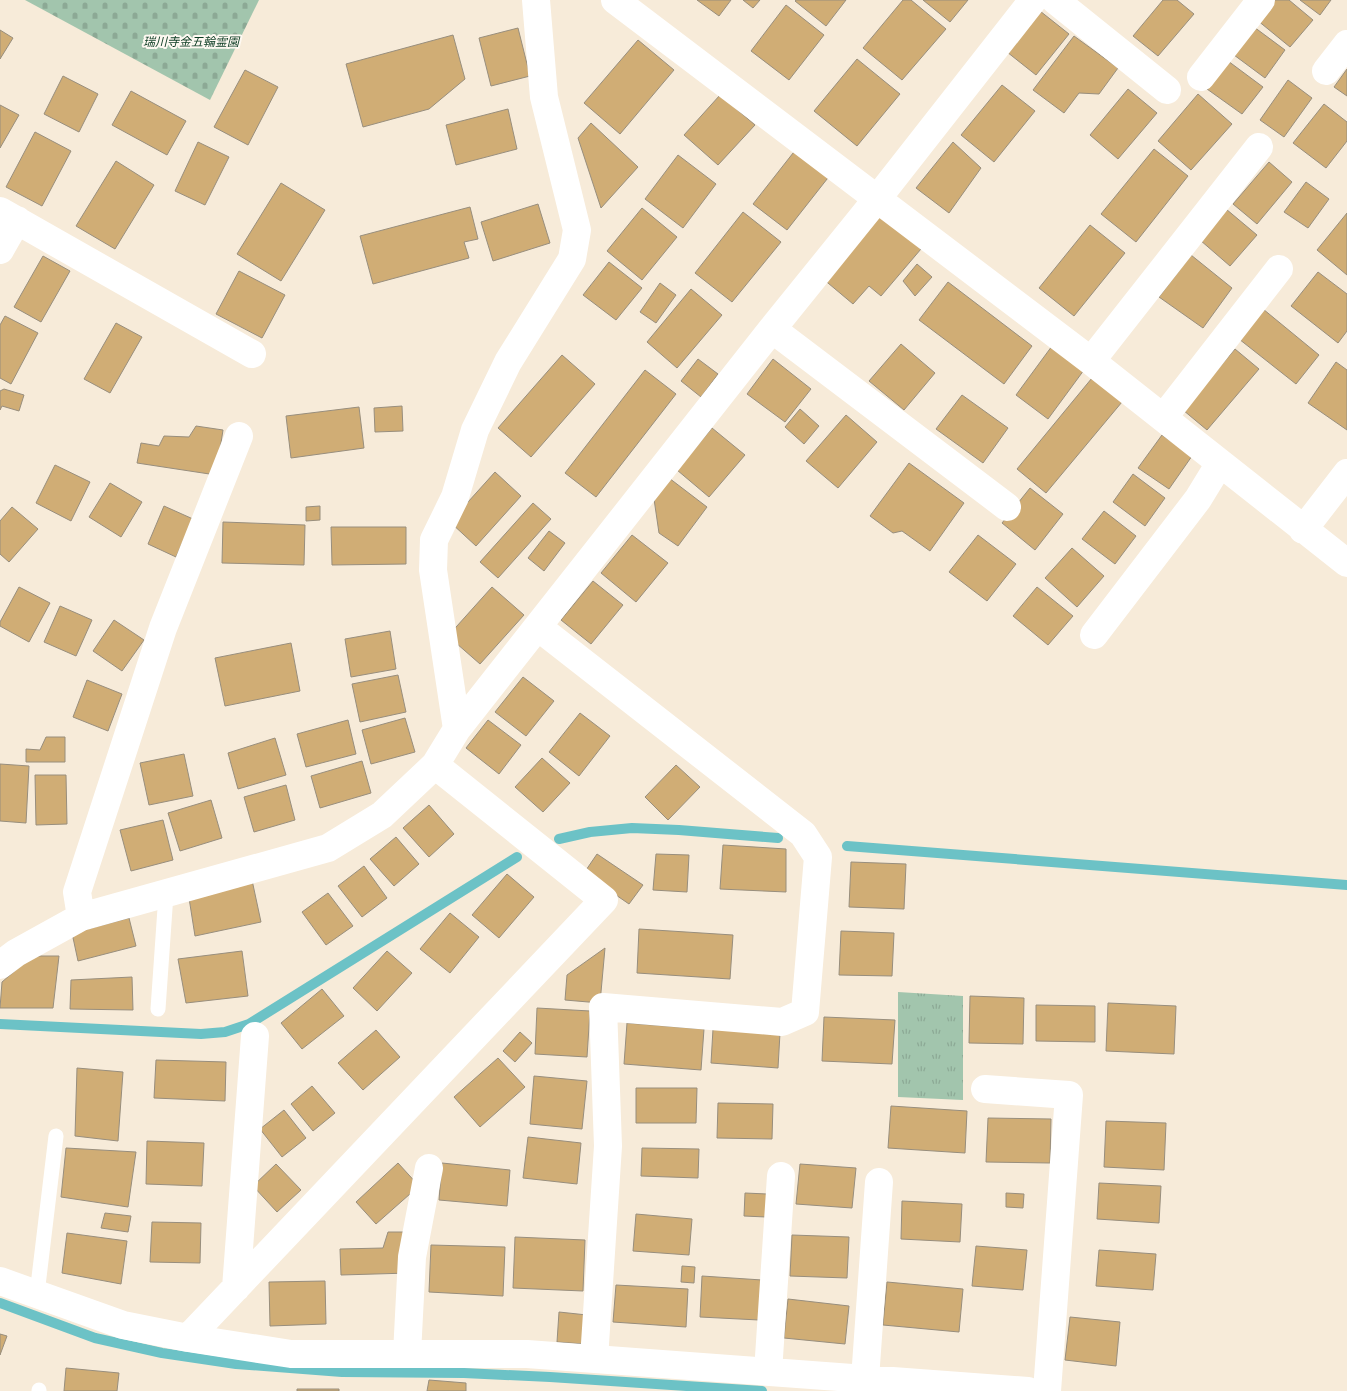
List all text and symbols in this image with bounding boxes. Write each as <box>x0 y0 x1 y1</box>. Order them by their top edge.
park label: 瑞川寺金五輪霊園 <box>143 32 241 50</box>

